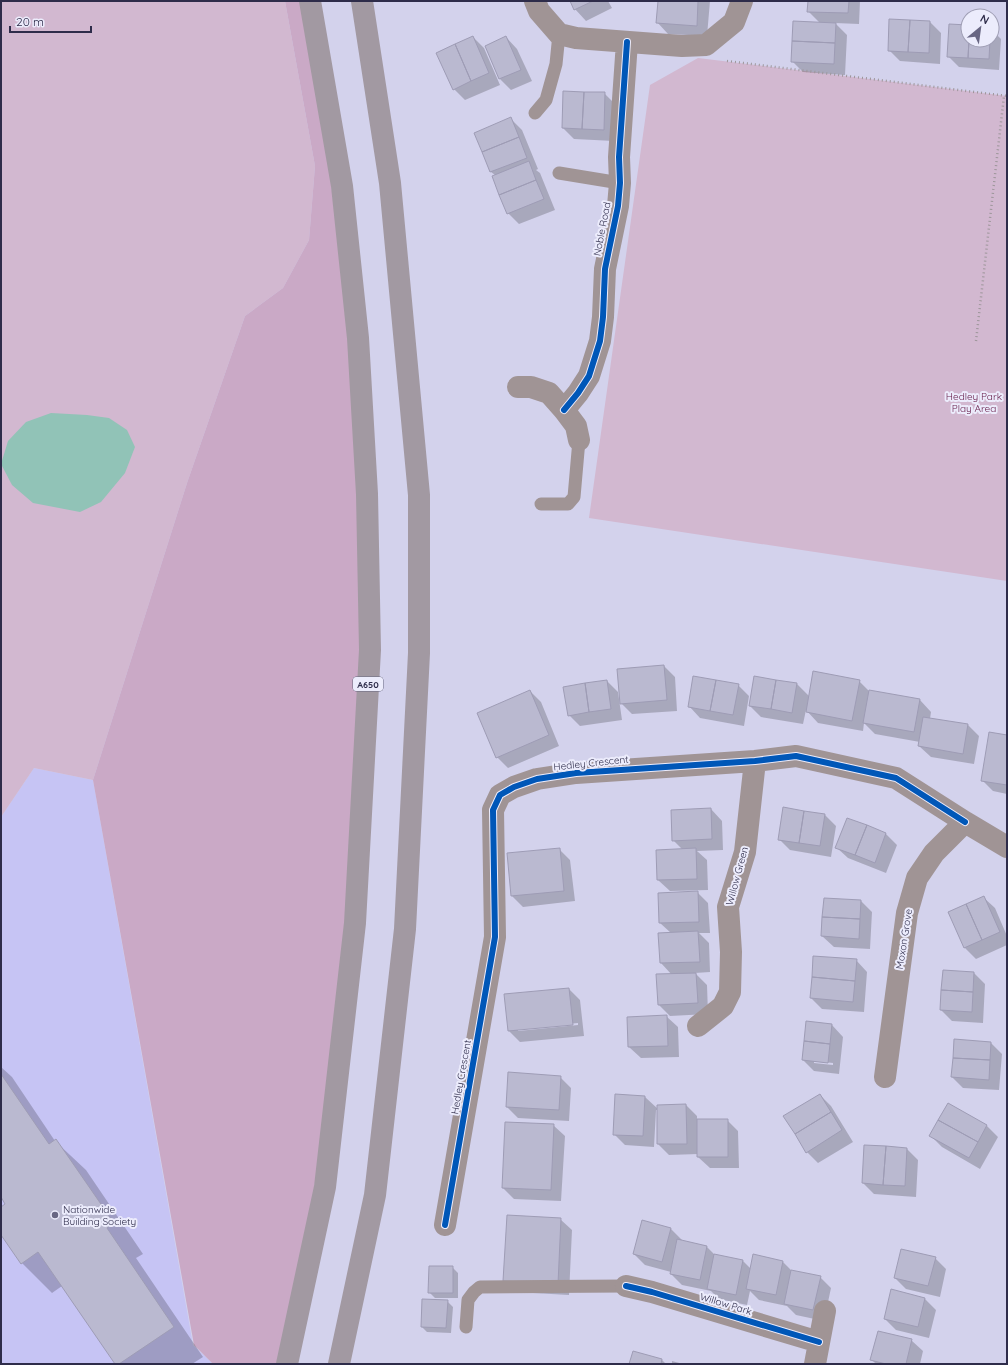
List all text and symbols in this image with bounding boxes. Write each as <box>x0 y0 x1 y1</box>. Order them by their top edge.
scale bar <box>10 8 91 34</box>
north arrow <box>960 8 1000 48</box>
text: N <box>978 11 992 27</box>
text: 20 m <box>16 14 44 29</box>
street label: Noble Road <box>590 201 614 257</box>
park label: Hedley Park Play Area <box>946 390 1002 415</box>
road number: A650 <box>353 677 383 691</box>
street label: Hedley Crescent <box>553 753 630 773</box>
street label: Willow Green <box>723 845 751 907</box>
street label: Moxon Grove <box>893 908 915 970</box>
street label: Hedley Crescent <box>448 1038 474 1115</box>
place label: Nationwide Building Society <box>63 1203 136 1228</box>
marker: Nationwide Building Society <box>50 1210 60 1220</box>
street label: Willow Park <box>698 1290 754 1318</box>

